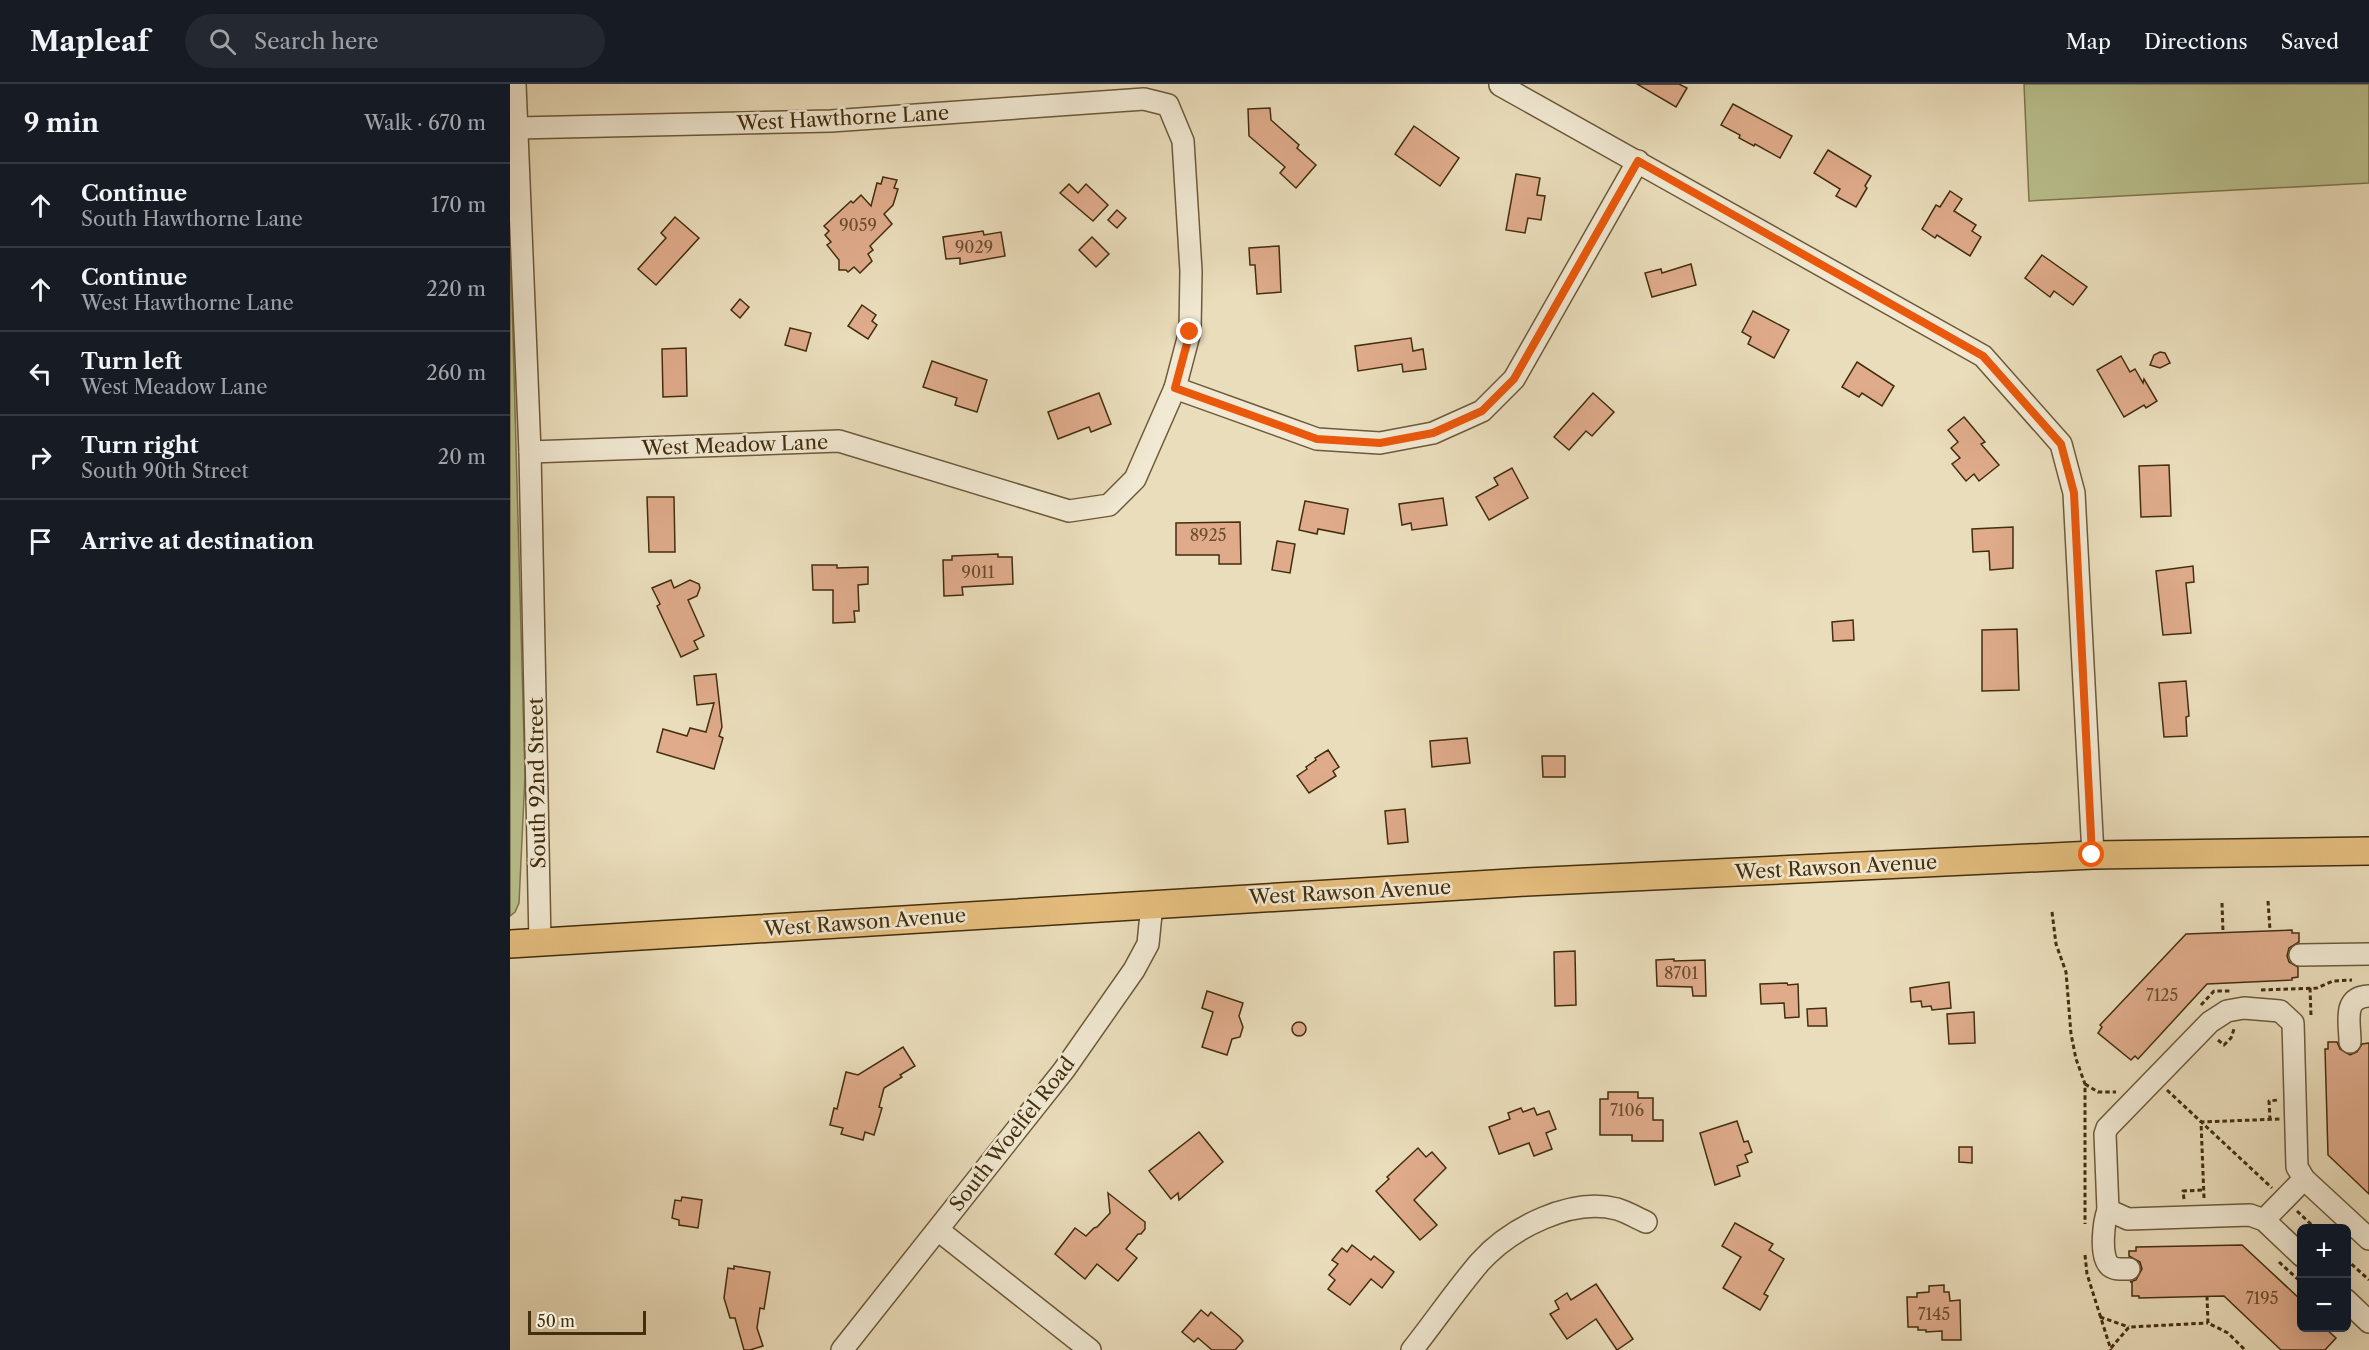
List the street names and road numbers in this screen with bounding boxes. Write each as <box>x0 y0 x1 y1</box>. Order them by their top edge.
street label: West Hawthorne Lane <box>735 100 950 136</box>
street label: West Meadow Lane <box>640 430 829 460</box>
street label: South 92nd Street <box>524 697 550 869</box>
street label: West Rawson Avenue <box>1733 850 1938 884</box>
street label: West Rawson Avenue <box>1247 875 1452 909</box>
street label: West Rawson Avenue <box>762 903 967 941</box>
street label: South Woelfel Road <box>944 1052 1080 1216</box>

